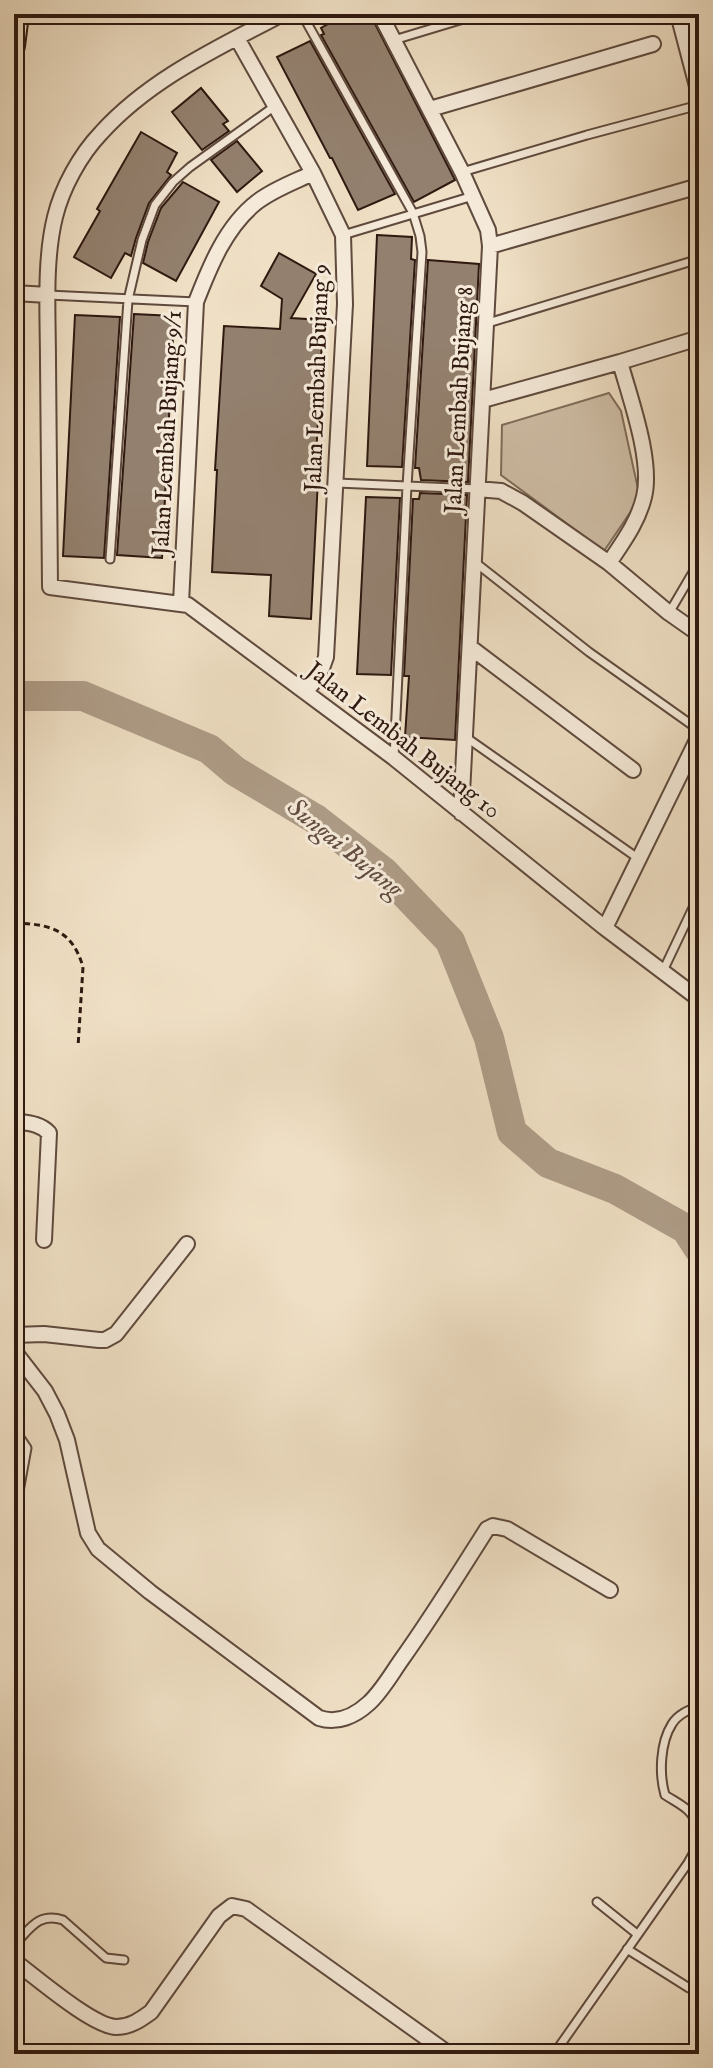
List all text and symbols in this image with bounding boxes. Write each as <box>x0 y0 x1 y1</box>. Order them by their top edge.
street label: Jalan Lembah Bujang 9 <box>298 263 337 496</box>
street label: Jalan Lembah Bujang 8 <box>438 286 481 517</box>
street label: Jalan Lembah Bujang 9/1 <box>146 310 190 559</box>
street label: Jalan Lembah Bujang 10 <box>297 654 507 827</box>
water label: Sungai Bujang <box>280 791 411 906</box>

